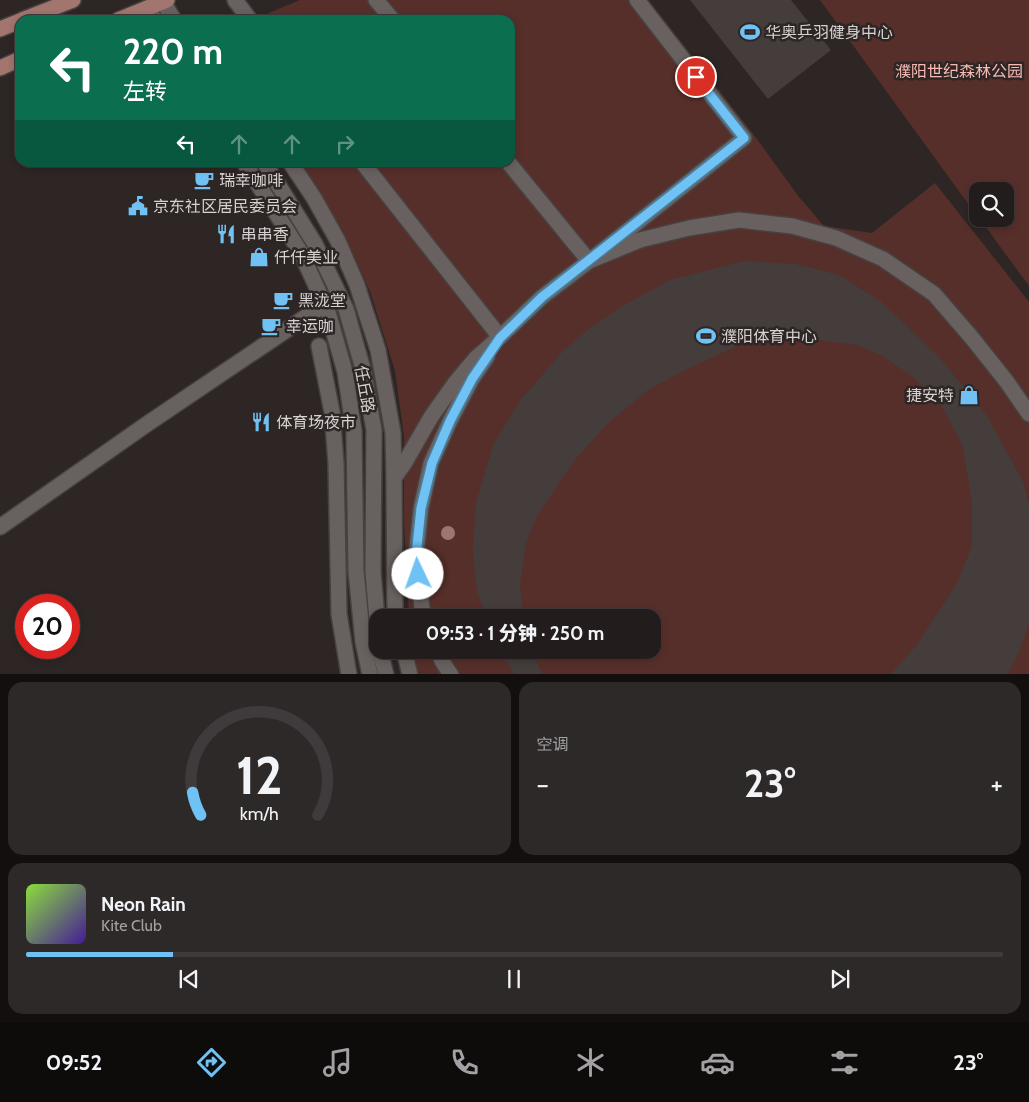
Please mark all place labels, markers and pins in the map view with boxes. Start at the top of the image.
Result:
sports icon: 华奥乒羽健身中心 [739,21,761,43]
place label: 华奥乒羽健身中心 [765,23,893,42]
pin [675,56,717,98]
cafe icon: 瑞幸咖啡 [193,169,215,191]
place label: 瑞幸咖啡 [219,171,283,190]
public building icon: 京东社区居民委员会 [127,195,149,217]
place label: 京东社区居民委员会 [153,197,297,216]
restaurant icon: 串串香 [215,223,237,245]
place label: 串串香 [241,225,289,244]
shop icon: 仟仟美业 [248,246,270,268]
place label: 仟仟美业 [274,248,338,267]
cafe icon: 黑泷堂 [272,289,294,311]
place label: 黑泷堂 [298,291,346,310]
cafe icon: 幸运咖 [260,315,282,337]
place label: 幸运咖 [286,317,334,336]
sports icon: 濮阳体育中心 [695,325,717,347]
place label: 濮阳体育中心 [721,327,817,346]
shop icon: 捷安特 [958,384,980,406]
place label: 捷安特 [906,386,954,405]
restaurant icon: 体育场夜市 [250,411,272,433]
place label: 体育场夜市 [276,413,356,432]

